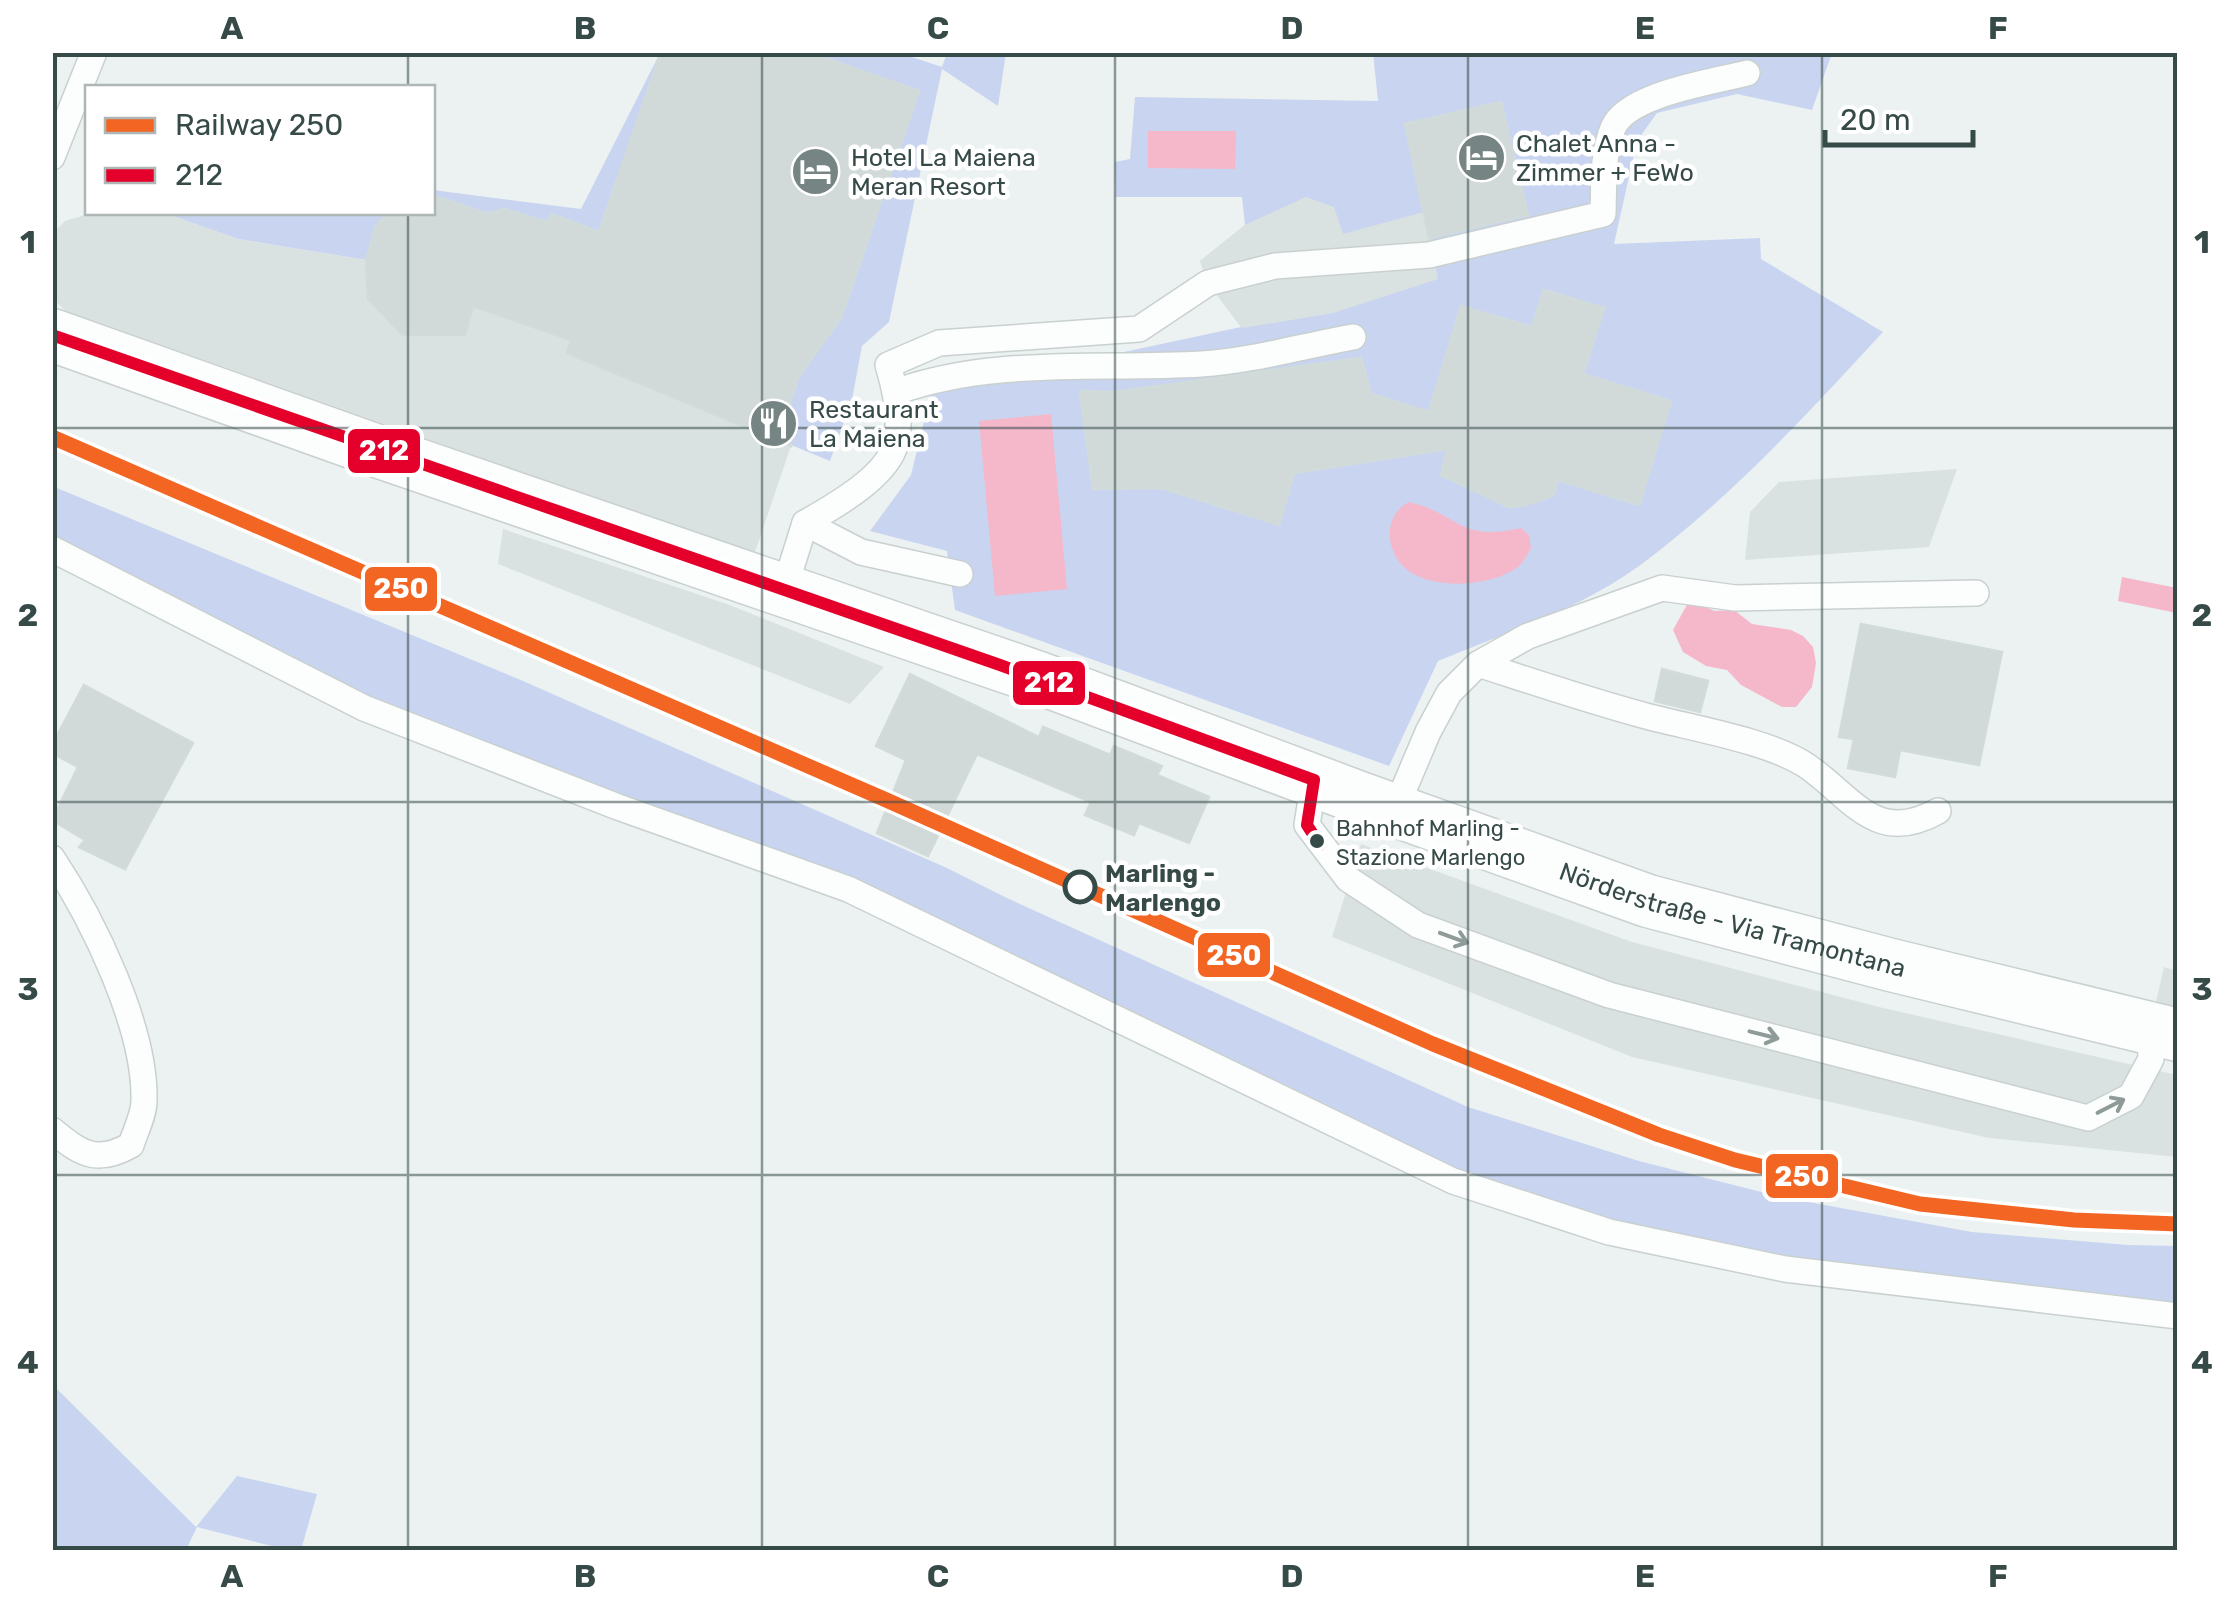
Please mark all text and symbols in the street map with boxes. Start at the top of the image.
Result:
text: A [221,9,244,47]
text: B [574,9,596,47]
text: C [927,9,949,47]
text: D [1281,9,1303,47]
text: E [1635,9,1655,47]
text: F [1988,9,2008,47]
legend [85,85,435,215]
scale bar [1825,85,1972,147]
text: 20 m [1840,102,1911,138]
text: Railway 250 [175,107,343,143]
place label: Chalet Anna - Zimmer + FeWo [1516,129,1694,187]
hotel icon: Chalet Anna - Zimmer + FeWo [1455,131,1507,183]
place label: Hotel La Maiena Meran Resort [851,143,1036,201]
hotel icon: Hotel La Maiena Meran Resort [790,145,842,197]
text: 212 [175,157,223,193]
text: 1 [20,223,36,261]
text: 1 [2194,223,2210,261]
place label: Restaurant La Maiena [809,395,939,453]
restaurant icon: Restaurant La Maiena [748,397,800,449]
line badge: 212 [346,427,422,475]
text: 212 [359,434,409,467]
line badge: 250 [363,565,439,613]
text: 250 [373,572,429,605]
text: 2 [18,596,38,634]
text: 2 [2192,596,2212,634]
line badge: 212 [1011,659,1087,707]
text: 212 [1024,666,1074,699]
place label: Bahnhof Marling - Stazione Marlengo [1336,815,1525,871]
marker: Bahnhof Marling - Stazione Marlengo [1307,831,1327,851]
street label: Nörderstraße - Via Tramontana [1556,856,1909,983]
place label: Marling - Marlengo [1105,859,1221,917]
marker: Marling - Marlengo [1064,871,1096,903]
one-way arrow [1438,930,1469,948]
line badge: 250 [1196,931,1272,979]
text: 250 [1206,939,1262,972]
text: 3 [17,970,39,1008]
text: 3 [2191,970,2213,1008]
one-way arrow [1748,1026,1779,1045]
one-way arrow [2095,1096,2125,1115]
line badge: 250 [1764,1152,1840,1200]
text: 250 [1774,1160,1830,1193]
text: 4 [17,1343,39,1381]
text: 4 [2191,1343,2213,1381]
text: A [221,1557,244,1595]
text: B [574,1557,596,1595]
text: C [927,1557,949,1595]
text: D [1281,1557,1303,1595]
text: E [1635,1557,1655,1595]
text: F [1988,1557,2008,1595]

